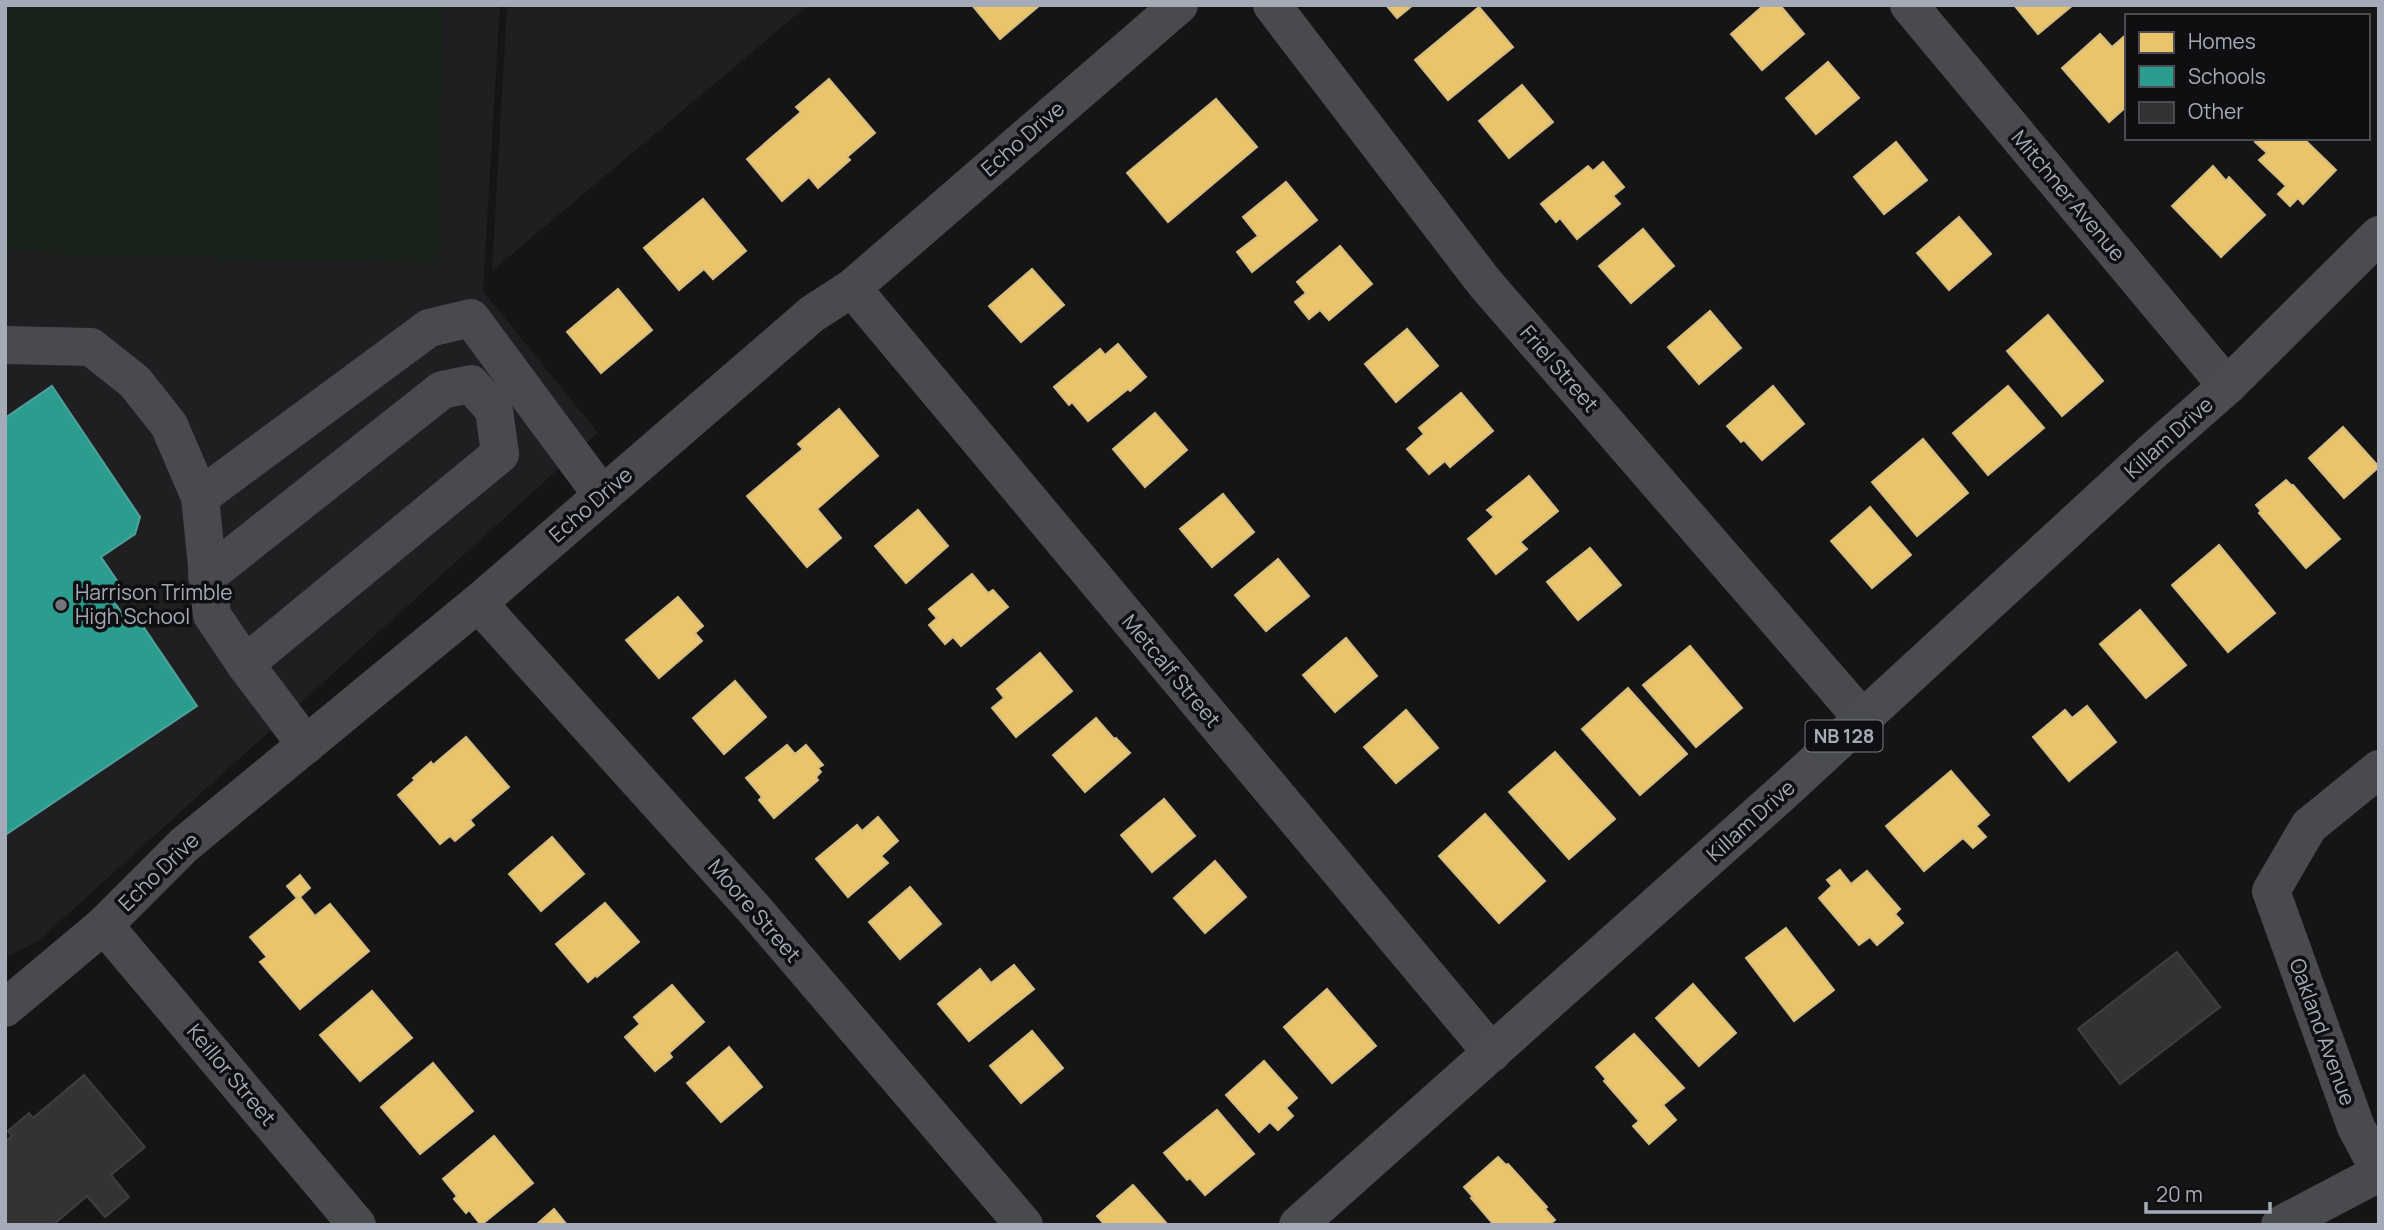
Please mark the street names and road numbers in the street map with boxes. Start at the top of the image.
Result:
street label: Echo Drive [975,94,1070,182]
street label: Mitchner Avenue [2006,124,2132,267]
street label: Friel Street [1514,319,1605,418]
street label: Killam Drive [2118,390,2219,484]
street label: Echo Drive [543,460,638,548]
street label: Metcalf Street [1116,608,1227,733]
road number: NB 128 [1806,720,1882,751]
street label: Killam Drive [1700,773,1801,867]
street label: Echo Drive [112,826,205,917]
street label: Moore Street [702,853,807,968]
street label: Oakland Avenue [2283,954,2363,1109]
street label: Keillor Street [181,1018,282,1131]

